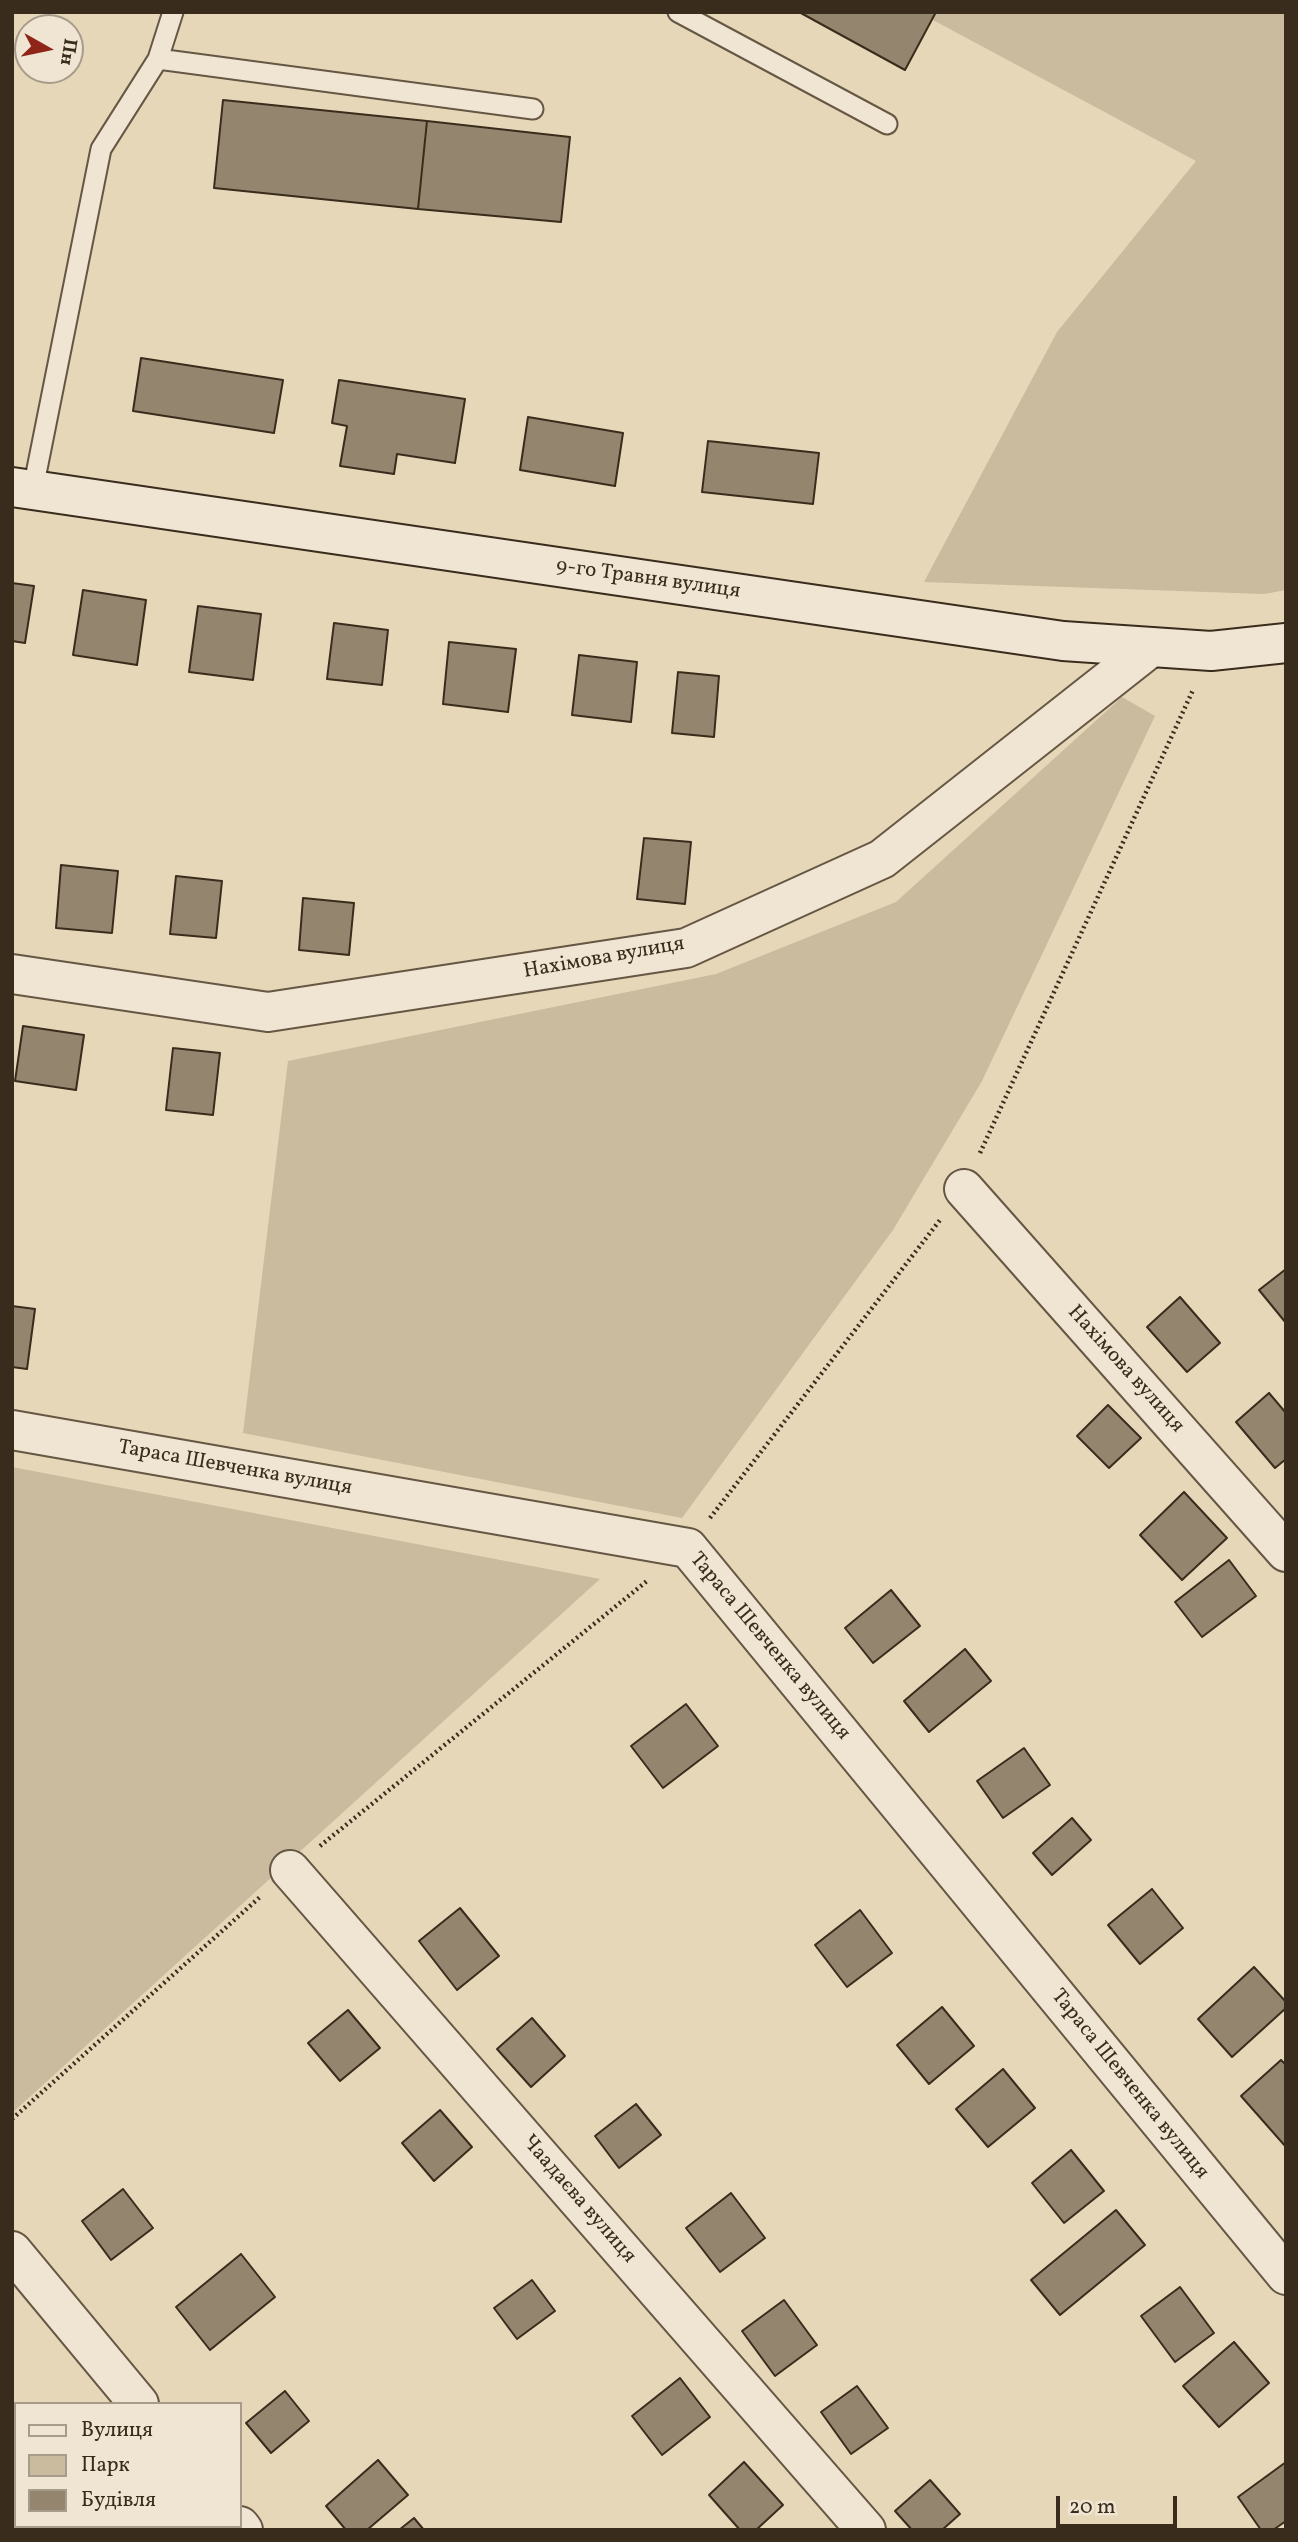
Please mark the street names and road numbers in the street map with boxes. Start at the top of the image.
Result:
street label: 9-го Травня вулиця [554,555,742,605]
street label: Нахімова вулиця [522,932,686,986]
street label: Нахімова вулиця [1061,1301,1189,1439]
street label: Тараса Шевченка вулиця [116,1436,354,1502]
street label: Тараса Шевченка вулиця [683,1548,855,1746]
street label: Тараса Шевченка вулиця [1045,1985,1213,2185]
street label: Чаадаєва вулиця [515,2131,641,2269]

